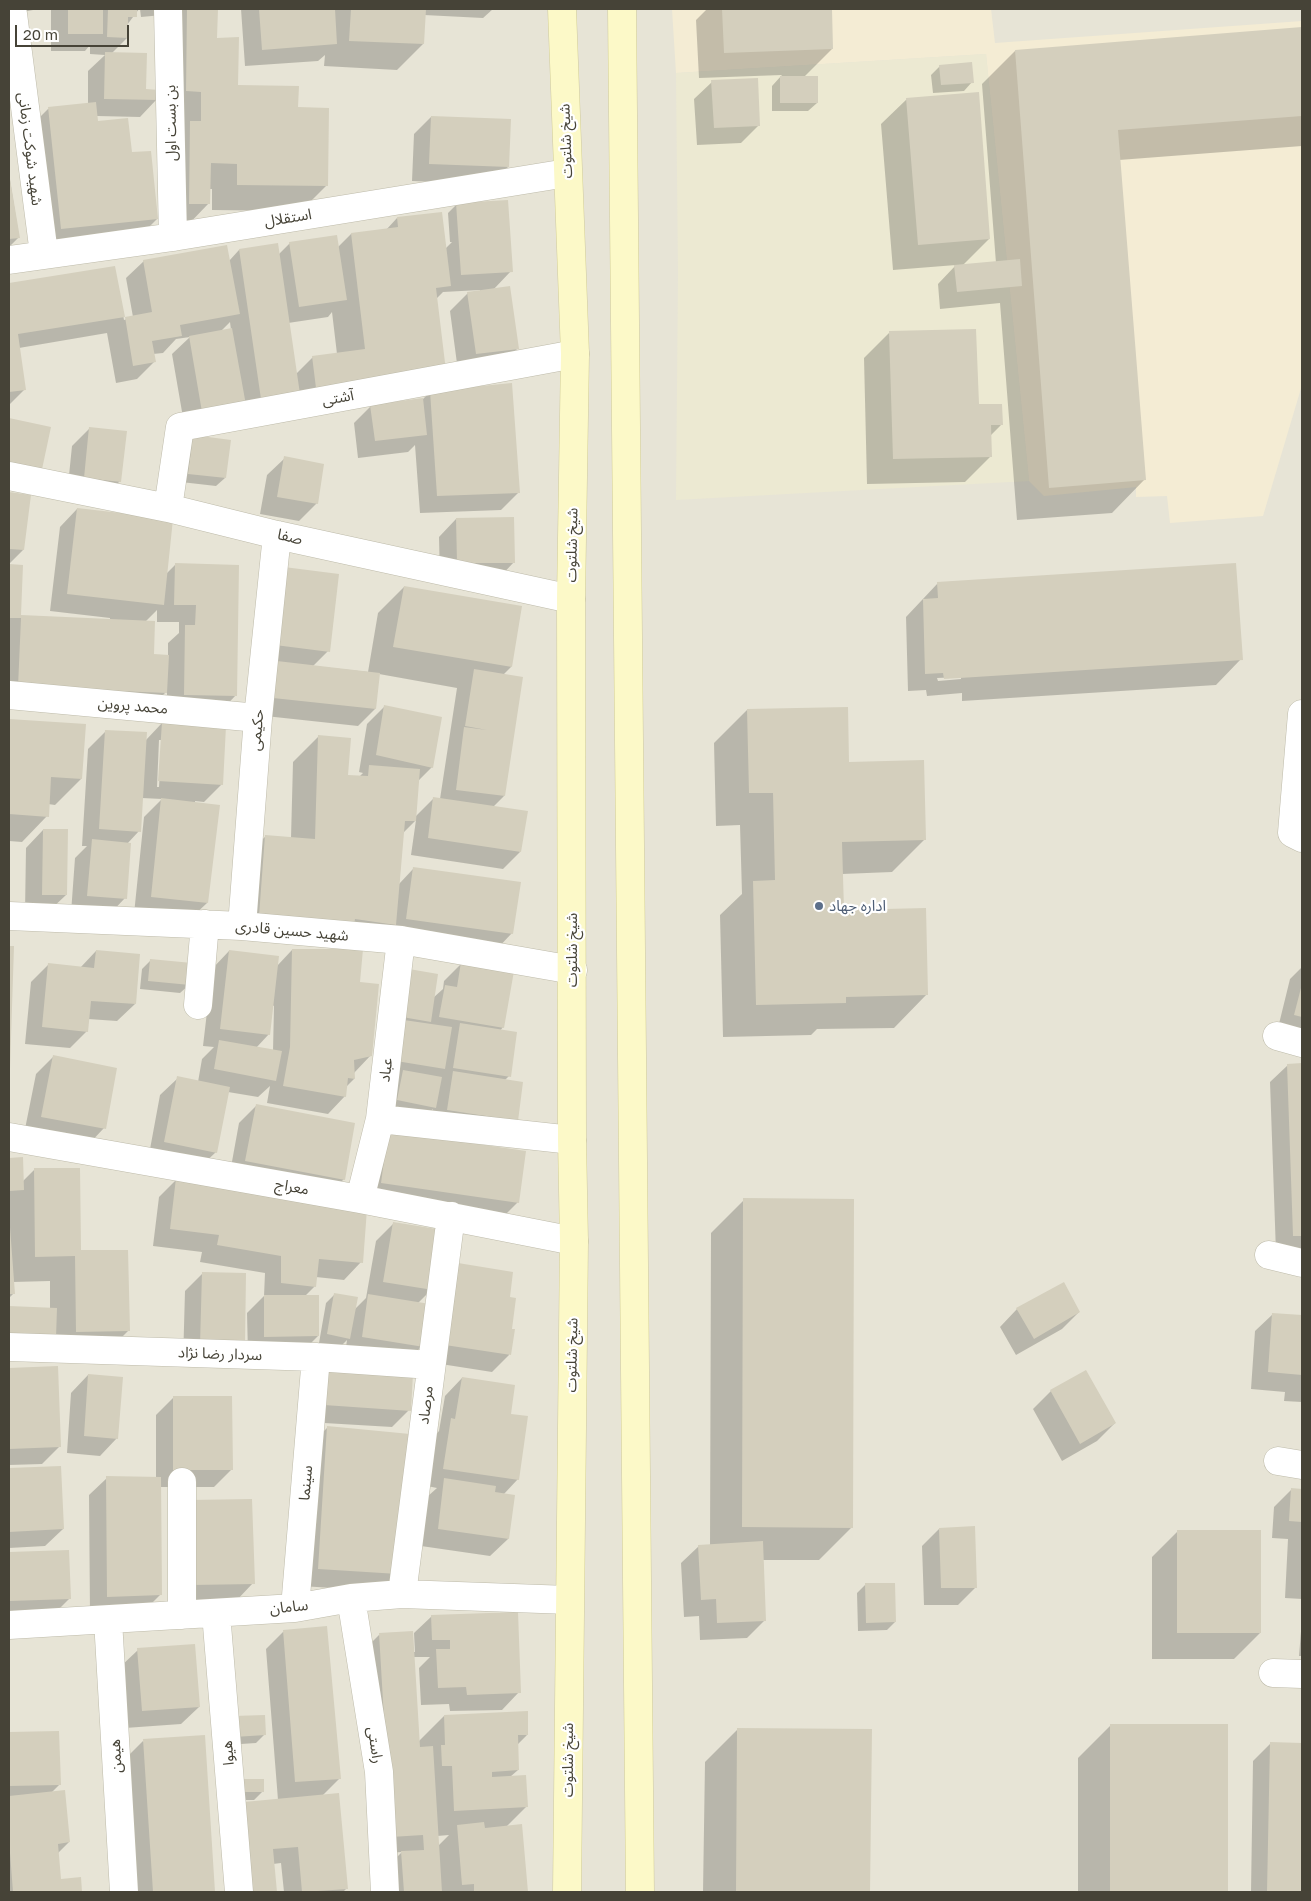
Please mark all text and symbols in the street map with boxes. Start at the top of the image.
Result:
scale bar [18,15,131,47]
text: 20 m [23,25,58,43]
street label: بن بست اول [161,85,181,161]
street label: شهید شوکت زمانی [14,91,46,207]
street label: شیخ شلتوت [556,103,576,179]
street label: استقلال [263,205,313,231]
street label: آشتی [321,386,355,410]
street label: شیخ شلتوت [562,508,582,582]
street label: صفا [276,525,304,549]
street label: محمد پروین [97,694,169,718]
street label: حکیمی [246,708,268,752]
place label: اداره جهاد [829,897,886,915]
marker: اداره جهاد [813,900,825,912]
street label: شیخ شلتوت [563,913,581,987]
street label: شهید حسین قادری [235,917,349,945]
street label: عباد [376,1057,396,1083]
street label: معراج [273,1175,311,1199]
street label: شیخ شلتوت [562,1318,582,1392]
street label: سردار رضا نژاد [178,1344,262,1364]
street label: مرصاد [415,1385,437,1425]
street label: سینما [295,1465,317,1501]
street label: سامان [269,1596,309,1618]
street label: شیخ شلتوت [559,1723,577,1797]
street label: راستی [363,1725,387,1765]
street label: هیمن [106,1739,126,1773]
street label: هیوا [218,1740,238,1766]

